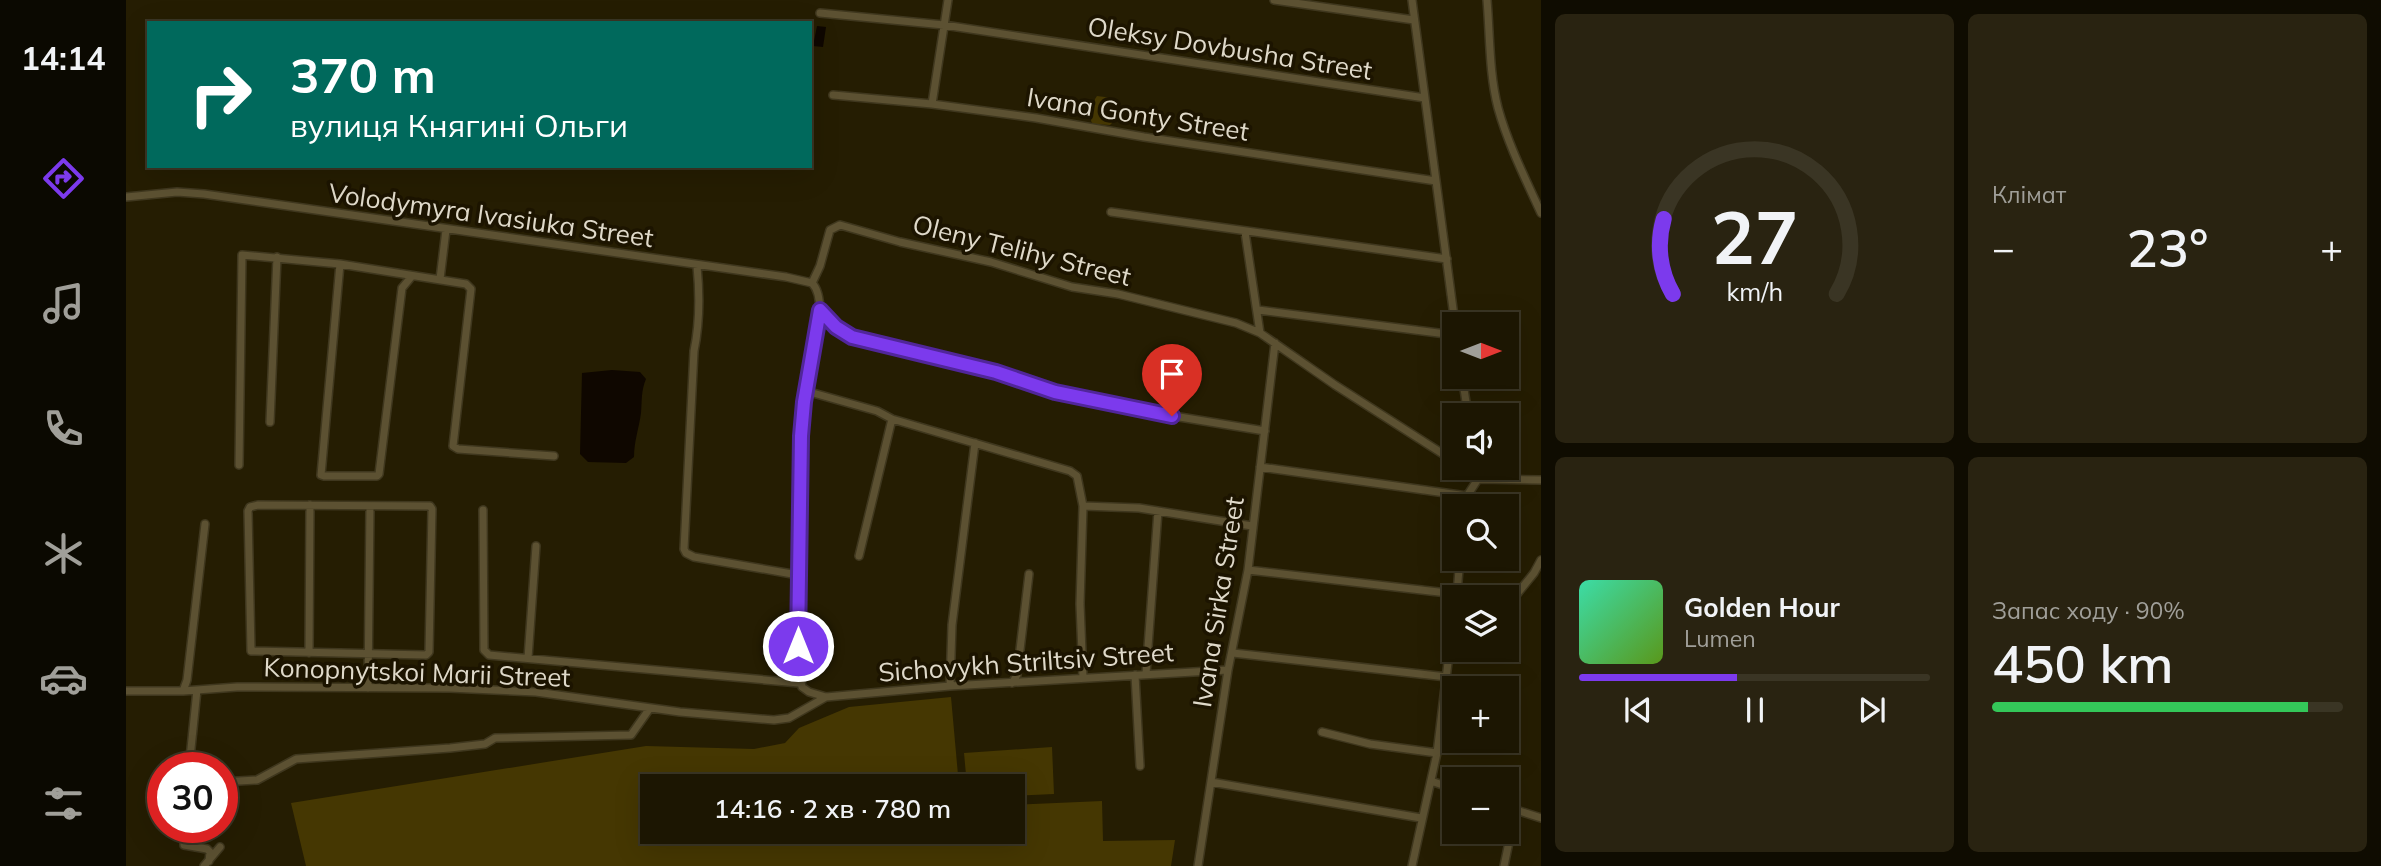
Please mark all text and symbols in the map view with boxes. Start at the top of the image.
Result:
street label: Oleksy Dovbusha Street [1085,9,1375,87]
text: 14:14 [21,38,105,78]
text: 370 m [290,44,436,105]
icon: right [175,49,266,140]
street label: Ivana Gonty Street [1025,80,1251,148]
text: вулиця Княгині Ольги [290,105,628,145]
icon: directions [39,154,88,203]
street label: Volodymyra Ivasiuka Street [326,176,656,254]
text: Клімат [1992,180,2066,209]
text: 27 [1711,192,1798,283]
street label: Oleny Telihy Street [909,207,1135,293]
text: 23° [2127,215,2208,280]
text: − [1992,224,2015,272]
text: + [2320,224,2343,272]
text: km/h [1726,276,1783,307]
icon: music [39,279,88,328]
north arrow [1442,312,1519,388]
map controls [1442,312,1519,844]
pin [1142,344,1202,416]
icon: arrive [1153,355,1191,393]
button: sound [1442,403,1519,480]
icon: phone [39,404,88,453]
street label: Ivana Sirka Street [1185,494,1251,710]
button: search [1442,494,1519,571]
icon: climate [39,529,88,578]
button: layers [1442,585,1519,662]
text: Golden Hour [1684,591,1840,624]
text: Запас ходу · 90% [1992,596,2185,625]
position arrow [761,609,835,683]
text: Lumen [1684,624,1756,653]
text: 450 km [1992,631,2173,696]
street label: Sichovykh Striltsiv Street [877,635,1175,689]
street label: Konopnytskoi Marii Street [263,650,571,694]
icon: car [39,654,88,703]
button: + [1442,676,1519,753]
icon: previous [1619,691,1657,729]
icon: pause [1736,691,1774,729]
icon: next [1853,691,1891,729]
speed limit sign: 30 [147,752,238,843]
button: − [1442,767,1519,844]
icon: filters [39,779,88,828]
text: 14:16 · 2 хв · 780 m [714,792,951,825]

